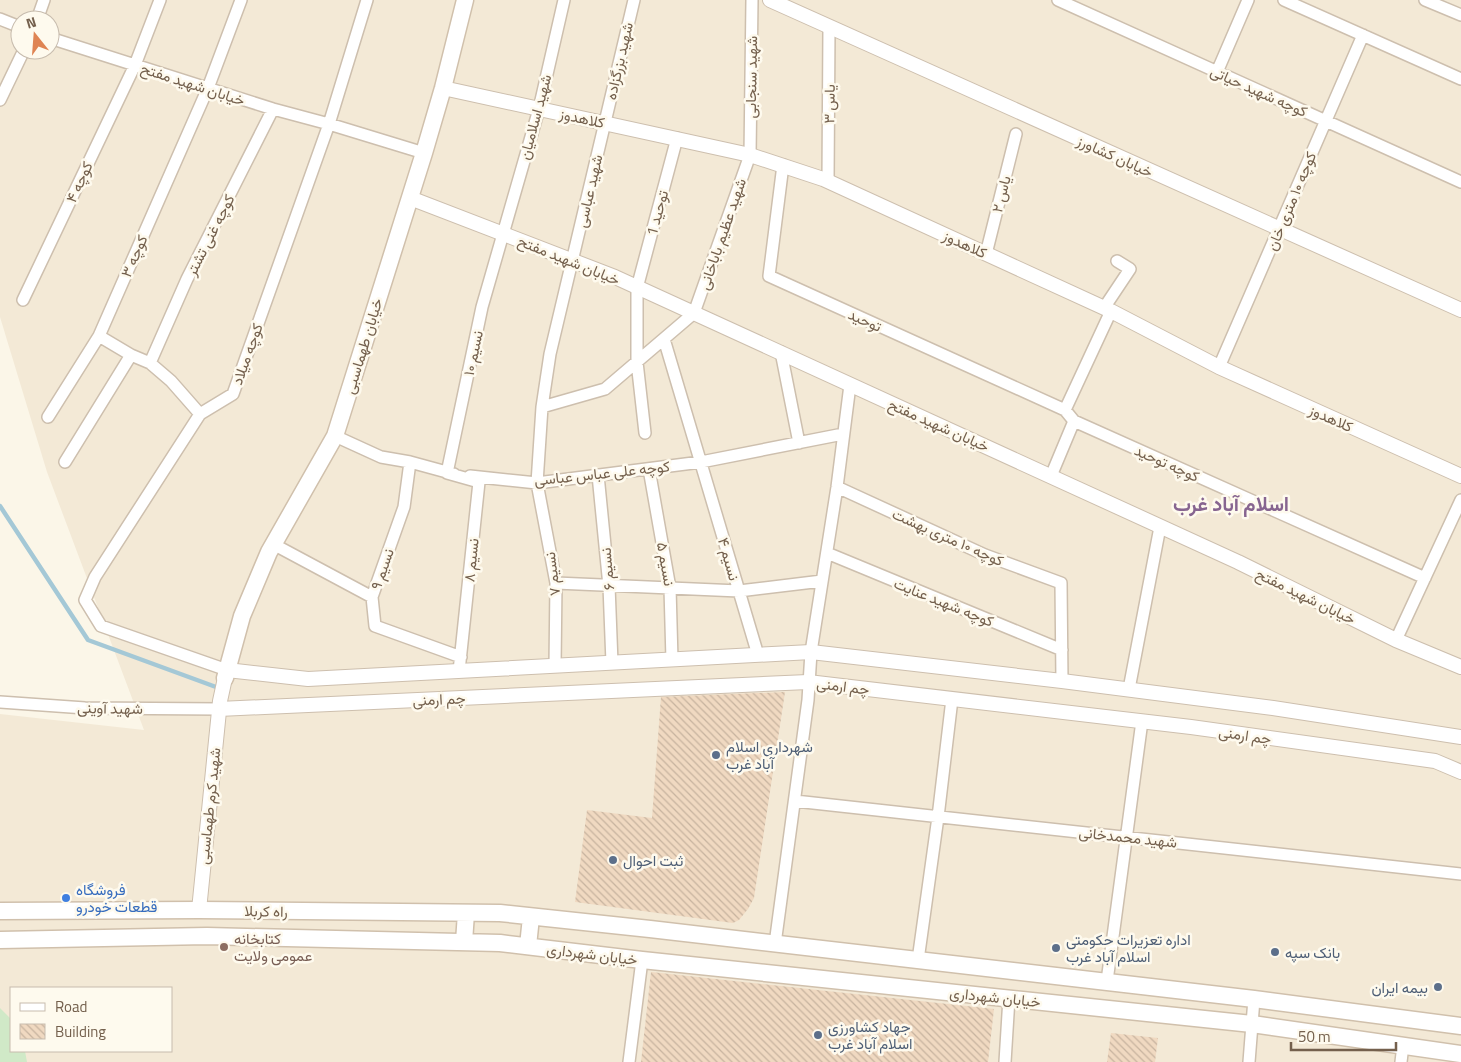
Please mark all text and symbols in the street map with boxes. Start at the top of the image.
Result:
north arrow [10,10,60,60]
text: N [23,11,39,34]
street label: شهید بزرگزاده [599,20,639,102]
street label: شهید سنجابی [739,35,763,118]
street label: خیابان شهید مفتح [138,56,248,112]
street label: کوچه شهید حیاتی [1207,59,1312,123]
street label: شهید اسلامیان [513,71,558,162]
street label: یاس ۳ [817,84,841,124]
street label: کلاهدوز [556,102,607,134]
street label: خیابان کشاورز [1072,129,1157,183]
street label: کوچه ۱۰ متری خان [1260,148,1322,254]
street label: شهید عباسی [569,152,609,230]
street label: کوچه ۴ [59,157,99,206]
street label: یاس ۲ [985,173,1017,215]
street label: شهید عظیم باباخانی [692,175,752,293]
street label: توحید 1 [640,187,674,238]
street label: کوچه غنی تشتر [179,190,241,281]
street label: کلاهدوز [938,223,991,264]
street label: خیابان شهید مفتح [514,229,624,291]
street label: کوچه ۳ [114,231,154,281]
street label: خیابان طهماسبی [338,295,388,397]
street label: توحید [844,302,886,338]
street label: کوچه میلاد [225,320,269,388]
street label: نسیم ۱۰ [457,328,489,378]
street label: خیابان شهید مفتح [885,392,993,458]
street label: کلاهدوز [1304,398,1357,438]
street label: کوچه توحید [1131,438,1204,488]
street label: کوچه علی عباس عباسی [533,454,671,492]
district label: اسلام آباد غرب [1173,488,1289,519]
street label: کوچه ۱۰ متری بهشت [889,502,1008,572]
street label: نسیم ۴ [712,535,746,583]
street label: نسیم ۸ [457,537,485,583]
street label: نسیم ۵ [651,540,681,588]
street label: نسیم ۹ [364,545,400,593]
street label: نسیم ۶ [594,547,620,591]
street label: نسیم ۷ [538,551,566,597]
street label: خیابان شهید مفتح [1252,562,1360,630]
street label: کوچه شهید عنایت [891,572,998,633]
street label: چم ارمنی [815,671,871,701]
street label: چم ارمنی [412,686,466,712]
street label: شهید آوینی [77,696,143,720]
street label: چم ارمنی [1217,720,1273,750]
place label: شهرداری اسلام آباد غرب [726,735,813,775]
street label: شهید کرم طهماسبی [191,746,227,866]
marker: شهرداری اسلام آباد غرب [710,749,722,761]
street label: شهید محمدخانی [1078,820,1178,854]
place label: ثبت احوال [623,849,684,872]
marker: ثبت احوال [607,854,619,866]
place label: فروشگاه قطعات خودرو [76,878,158,918]
marker: فروشگاه قطعات خودرو [60,892,72,904]
street label: راه کربلا [244,899,288,923]
place label: کتابخانه عمومی ولایت [234,927,312,967]
place label: اداره تعزیرات حکومتی اسلام آباد غرب [1066,928,1191,968]
street label: خیابان شهرداری [545,937,639,971]
marker: کتابخانه عمومی ولایت [218,941,230,953]
place label: بانک سپه [1285,941,1340,964]
marker: اداره تعزیرات حکومتی اسلام آباد غرب [1050,942,1062,954]
marker: بانک سپه [1269,946,1281,958]
place label: بیمه ایران [1371,976,1428,999]
street label: خیابان شهرداری [948,981,1042,1013]
marker: بیمه ایران [1432,981,1444,993]
legend [10,987,172,1052]
text: Road [55,995,87,1018]
place label: جهاد کشاورزی اسلام آباد غرب [828,1015,912,1055]
text: Building [55,1020,106,1043]
scale bar [1291,1020,1396,1052]
text: 50 m [1298,1025,1331,1048]
marker: جهاد کشاورزی اسلام آباد غرب [812,1029,824,1041]

